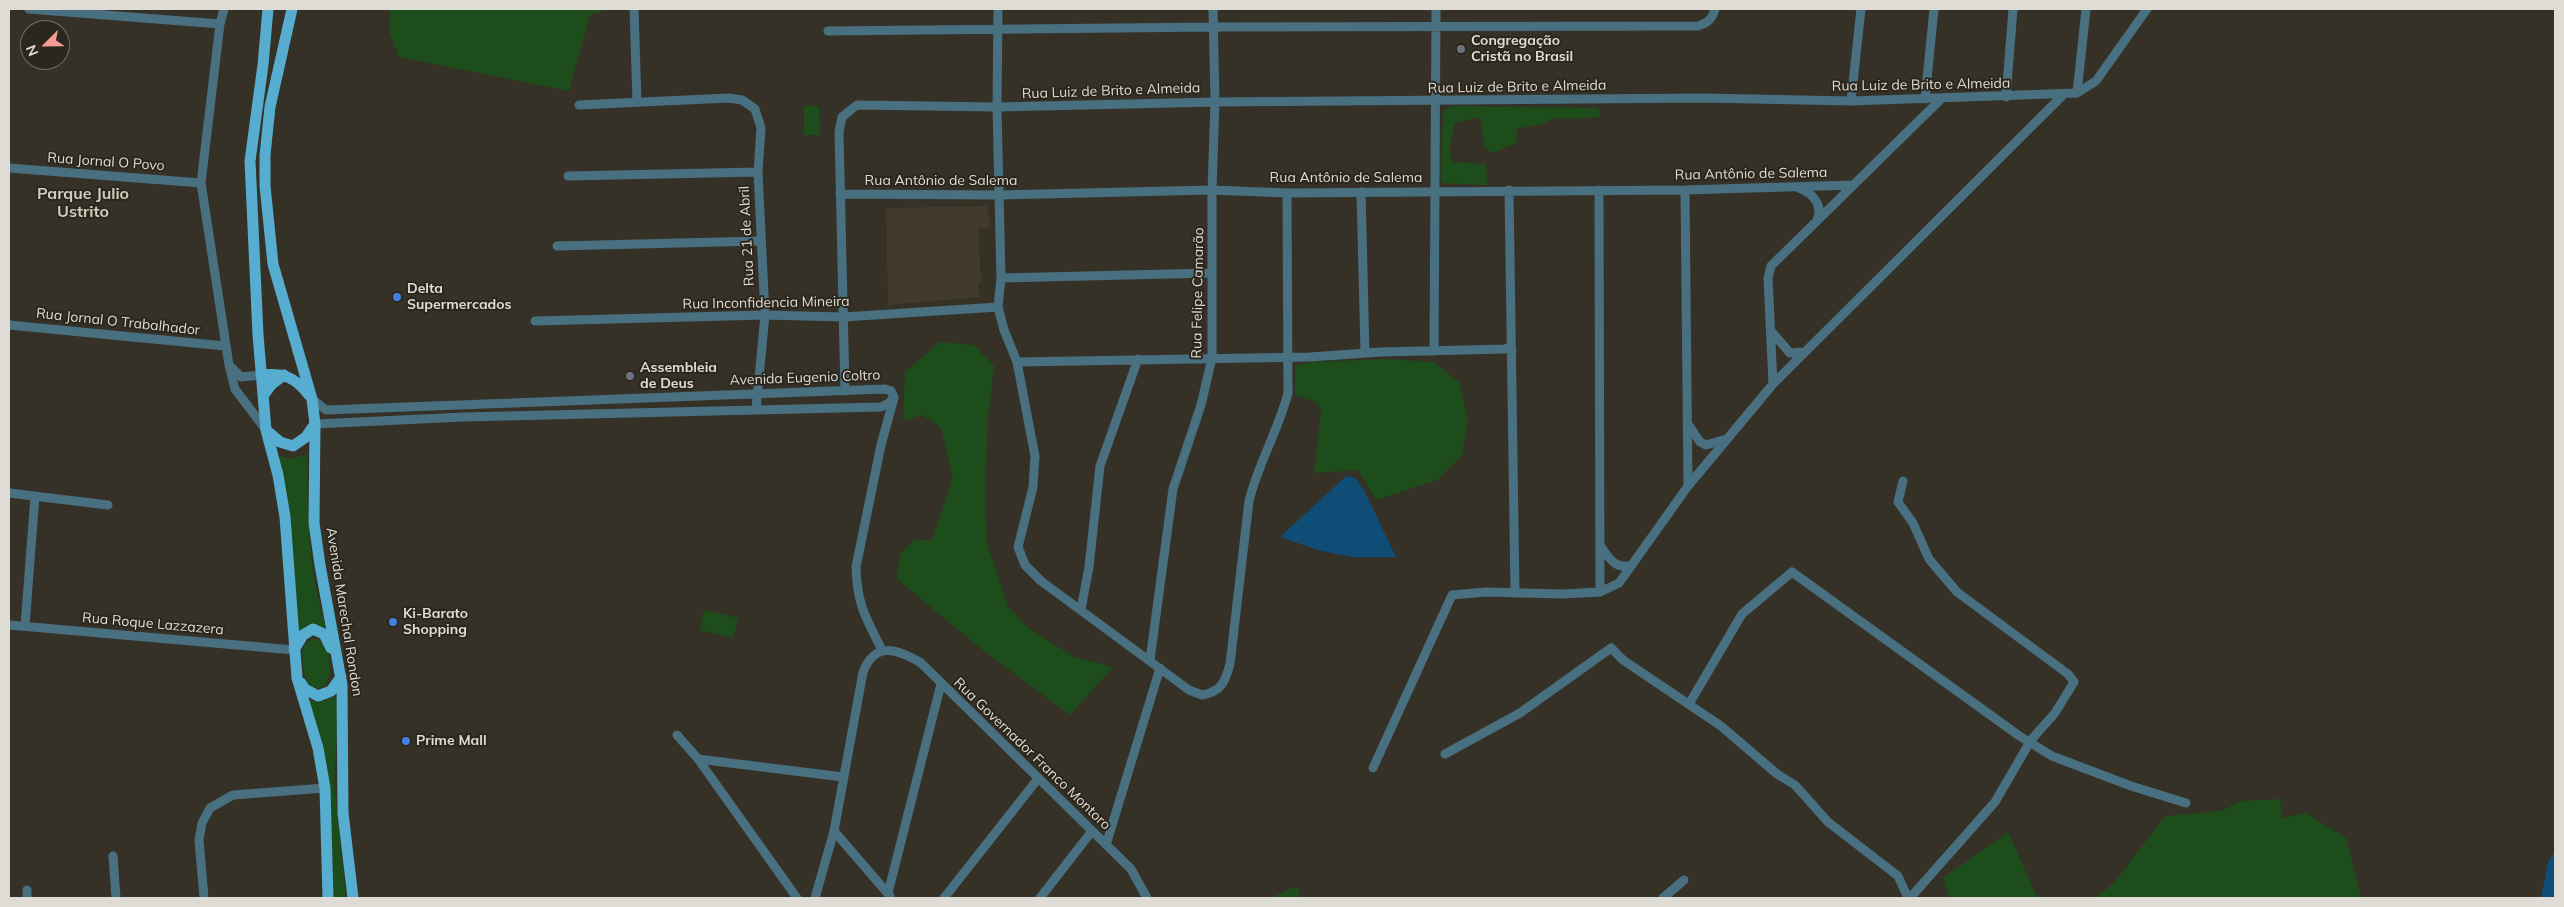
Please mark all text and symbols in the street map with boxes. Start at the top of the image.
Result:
north arrow [20,20,70,70]
place label: Congregação Cristã no Brasil [1471,33,1573,65]
text: N [22,42,42,59]
marker: Congregação Cristã no Brasil [1455,43,1467,55]
street label: Rua Luiz de Brito e Almeida [1832,75,2010,95]
street label: Rua Luiz de Brito e Almeida [1428,77,1606,97]
street label: Rua Luiz de Brito e Almeida [1021,79,1201,103]
street label: Rua Jornal O Povo [47,150,165,174]
street label: Rua Antônio de Salema [1674,164,1828,184]
street label: Rua Antônio de Salema [1270,170,1422,186]
street label: Rua Antônio de Salema [865,173,1017,189]
district label: Parque Julio Ustrito [37,184,129,222]
street label: Rua 21 de Abril [736,185,758,287]
street label: Rua Felipe Camarão [1188,227,1208,359]
place label: Delta Supermercados [407,281,512,314]
marker: Delta Supermercados [391,291,403,303]
street label: Rua Inconfidencia Mineira [682,293,850,313]
street label: Rua Jornal O Trabalhador [35,305,201,339]
place label: Assembleia de Deus [640,360,717,392]
street label: Avenida Eugenio Coltro [729,367,881,389]
marker: Assembleia de Deus [624,370,636,382]
street label: Avenida Marechal Rondon [322,526,366,698]
place label: Ki-Barato Shopping [403,606,468,638]
street label: Rua Roque Lazzazera [81,609,225,639]
marker: Ki-Barato Shopping [387,616,399,628]
street label: Rua Governador Franco Montoro [950,674,1114,834]
place label: Prime Mall [416,733,487,749]
marker: Prime Mall [400,735,412,747]

